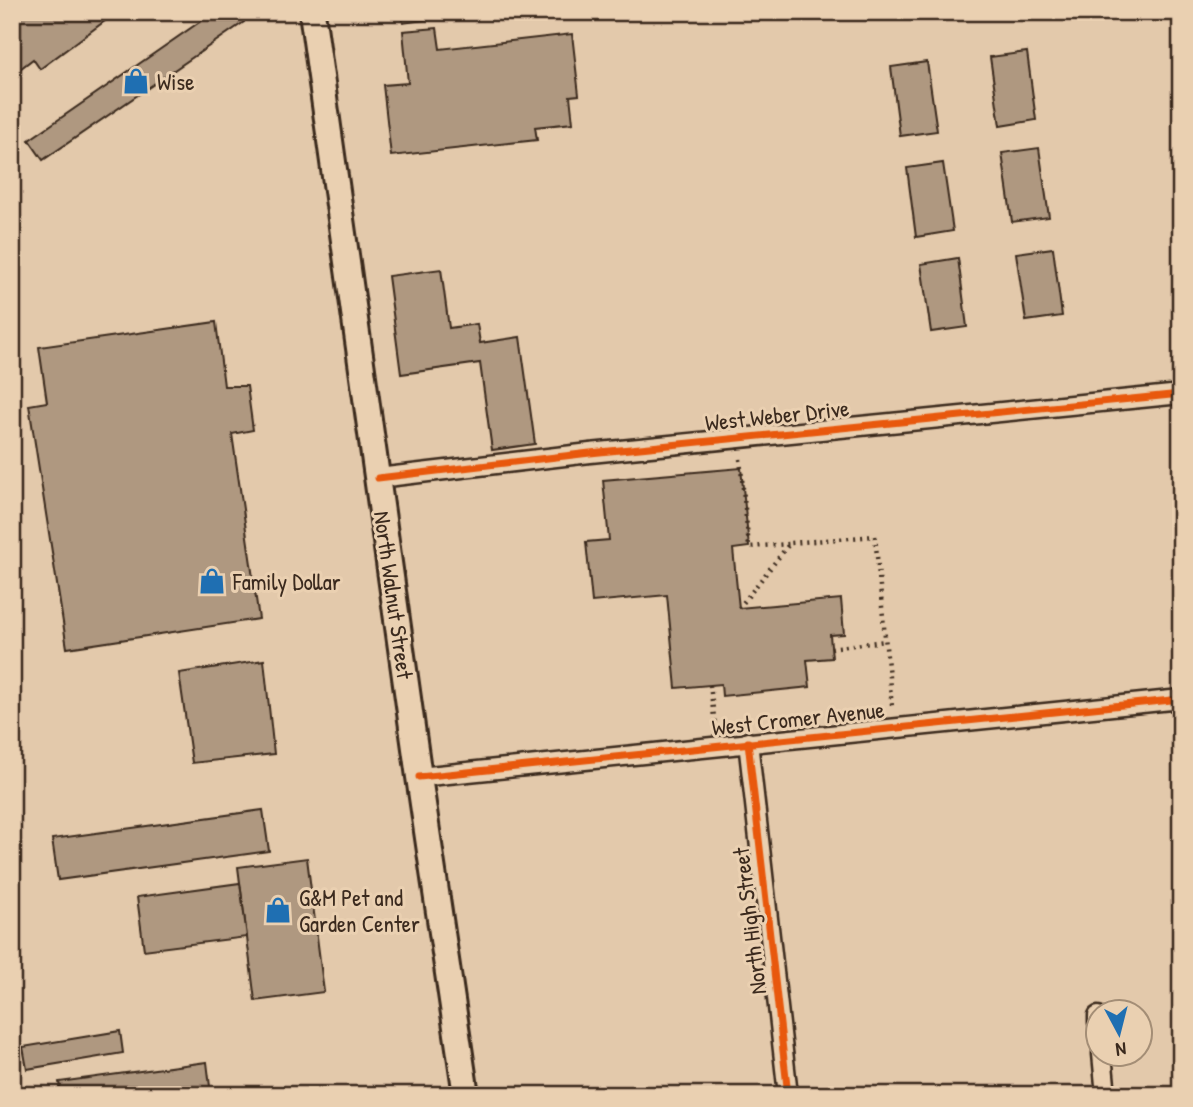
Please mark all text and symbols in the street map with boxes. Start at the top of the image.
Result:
shop icon: Wise [121,66,151,96]
place label: Wise [157,66,194,97]
street label: West Weber Drive [703,392,851,438]
street label: North Walnut Street [367,509,421,682]
shop icon: Family Dollar [197,566,227,596]
place label: Family Dollar [232,566,341,597]
street label: West Cromer Avenue [710,694,886,742]
street label: North High Street [724,845,773,996]
place label: G&M Pet and Garden Center [299,882,420,939]
shop icon: G&M Pet and Garden Center [263,895,293,925]
north arrow [1084,998,1154,1068]
text: N [1114,1036,1128,1063]

